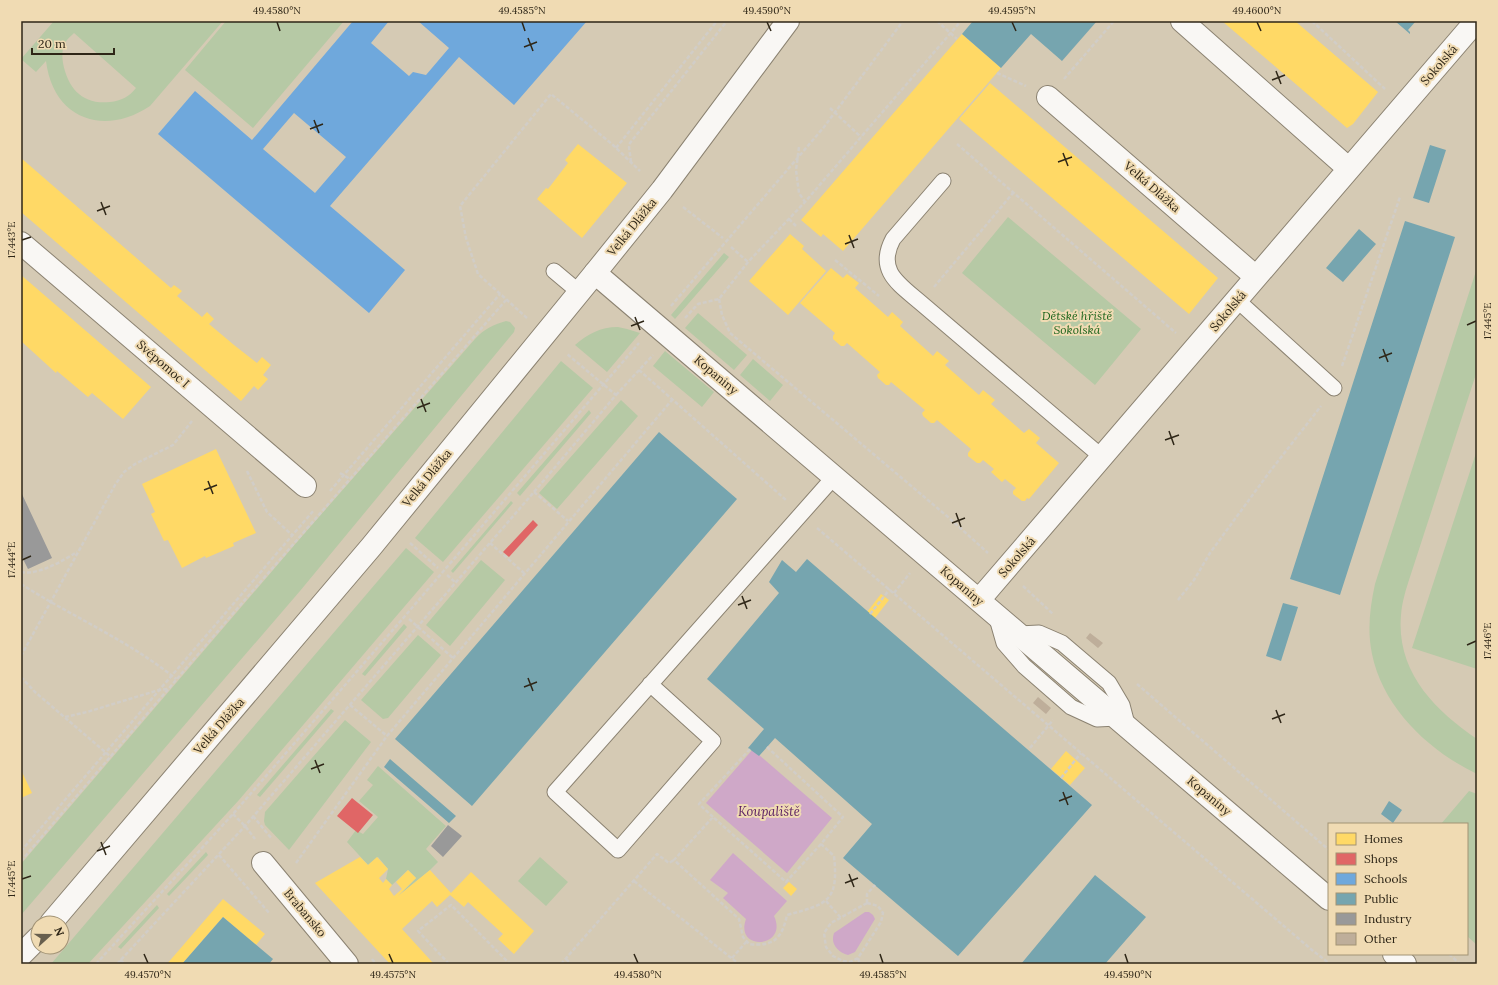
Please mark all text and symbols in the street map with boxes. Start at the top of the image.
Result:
text: 49.4580°N [253,4,301,17]
text: 49.4585°N [498,4,546,17]
text: 49.4590°N [743,4,791,17]
text: 49.4595°N [988,4,1036,17]
text: 49.4600°N [1233,4,1282,17]
scale bar [32,30,114,56]
text: 20 m [38,36,66,51]
street label: Sokolská [1417,41,1460,88]
street label: Velká Dlážka [1120,157,1184,215]
street label: Velká Dlážka [603,195,659,259]
text: 17.443°E [5,222,18,258]
street label: Sokolská [1206,287,1249,334]
text: 17.445°E [1481,303,1494,339]
park label: Dětské hřiště Sokolská [1042,308,1113,337]
street label: Svépomoc I [134,337,193,391]
street label: Kopaniny [691,352,742,398]
street label: Velká Dlážka [398,446,454,510]
street label: Sokolská [995,533,1038,580]
text: 17.444°E [5,542,18,578]
street label: Kopaniny [938,563,988,609]
text: 17.446°E [1481,622,1494,660]
street label: Velká Dlážka [189,694,247,758]
street label: Kopaniny [1184,773,1235,819]
water label: Koupaliště [738,803,800,820]
legend [1328,823,1468,955]
text: Homes [1364,831,1403,846]
text: Shops [1364,851,1398,866]
text: 17.445°E [5,861,18,897]
text: Schools [1364,871,1408,886]
street label: Brabansko [281,886,330,940]
text: Public [1364,891,1398,906]
text: Industry [1364,911,1412,926]
north arrow [30,915,70,955]
text: N [51,925,68,938]
text: Other [1364,931,1398,946]
text: 49.4570°N [125,968,172,981]
text: 49.4575°N [370,968,416,981]
text: 49.4580°N [614,968,662,981]
text: 49.4585°N [859,968,907,981]
text: 49.4590°N [1104,968,1152,981]

